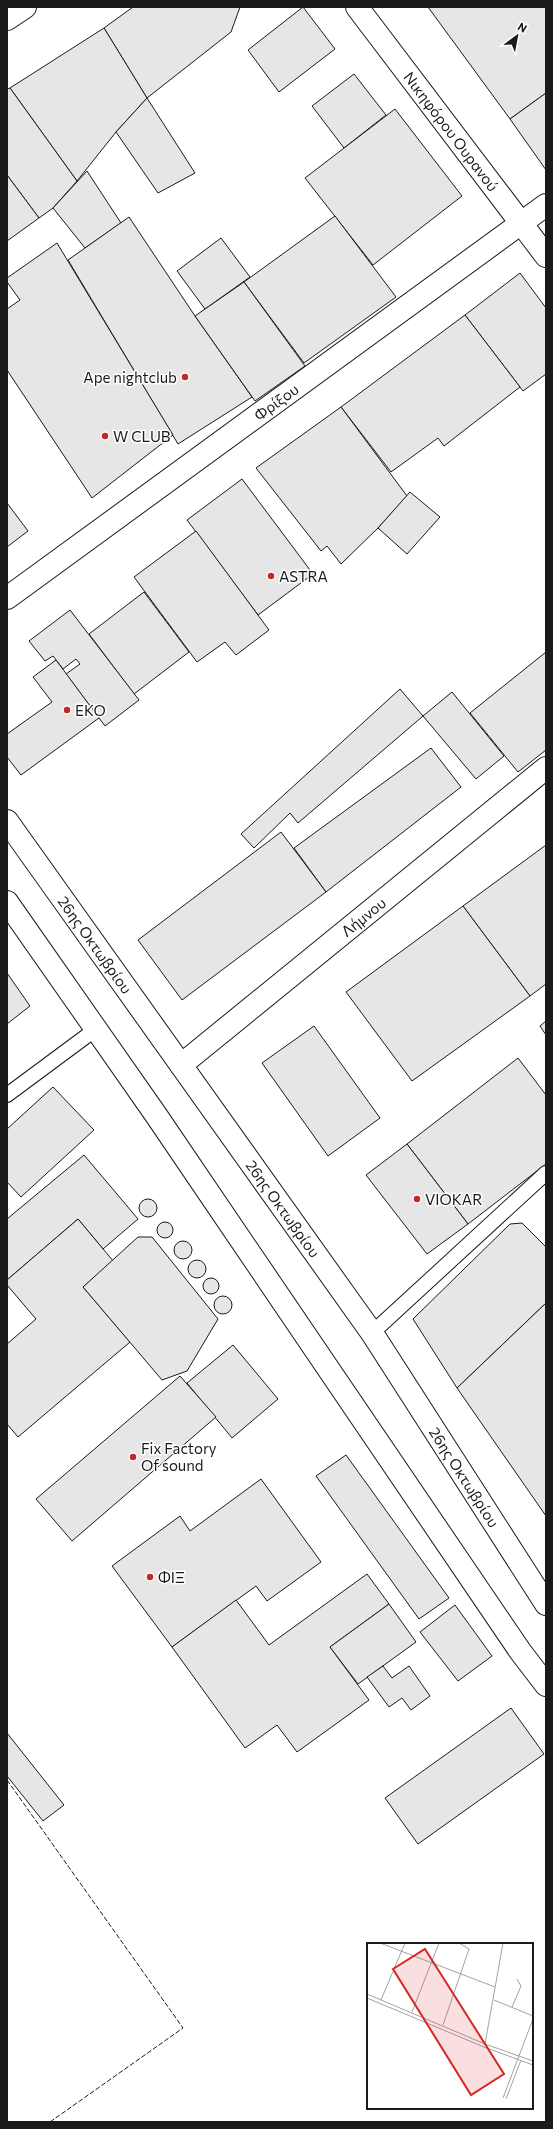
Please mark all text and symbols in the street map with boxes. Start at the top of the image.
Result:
north arrow [497,16,537,56]
text: N [516,19,530,35]
street label: Νικηφόρου Ουρανού [400,68,502,194]
place label: Ape nightclub [83,368,177,386]
marker: Ape nightclub [180,372,190,382]
street label: Φρίξου [250,380,302,424]
place label: W CLUB [113,427,171,445]
marker: W CLUB [100,431,110,441]
place label: ASTRA [279,567,328,585]
marker: ASTRA [266,571,276,581]
place label: EKO [75,701,106,719]
marker: EKO [62,705,72,715]
street label: 26ης Οκτωβρίου [54,893,136,997]
street label: Λήμνου [337,893,389,940]
street label: 26ης Οκτωβρίου [243,1156,324,1261]
place label: VIOKAR [425,1190,482,1208]
marker: VIOKAR [412,1194,422,1204]
street label: 26ης Οκτωβρίου [426,1424,503,1530]
place label: Fix Factory Of sound [141,1439,217,1474]
marker: Fix Factory Of sound [128,1452,138,1462]
place label: ΦΙΞ [158,1568,185,1586]
marker: ΦΙΞ [145,1572,155,1582]
inset map [367,1943,533,2109]

